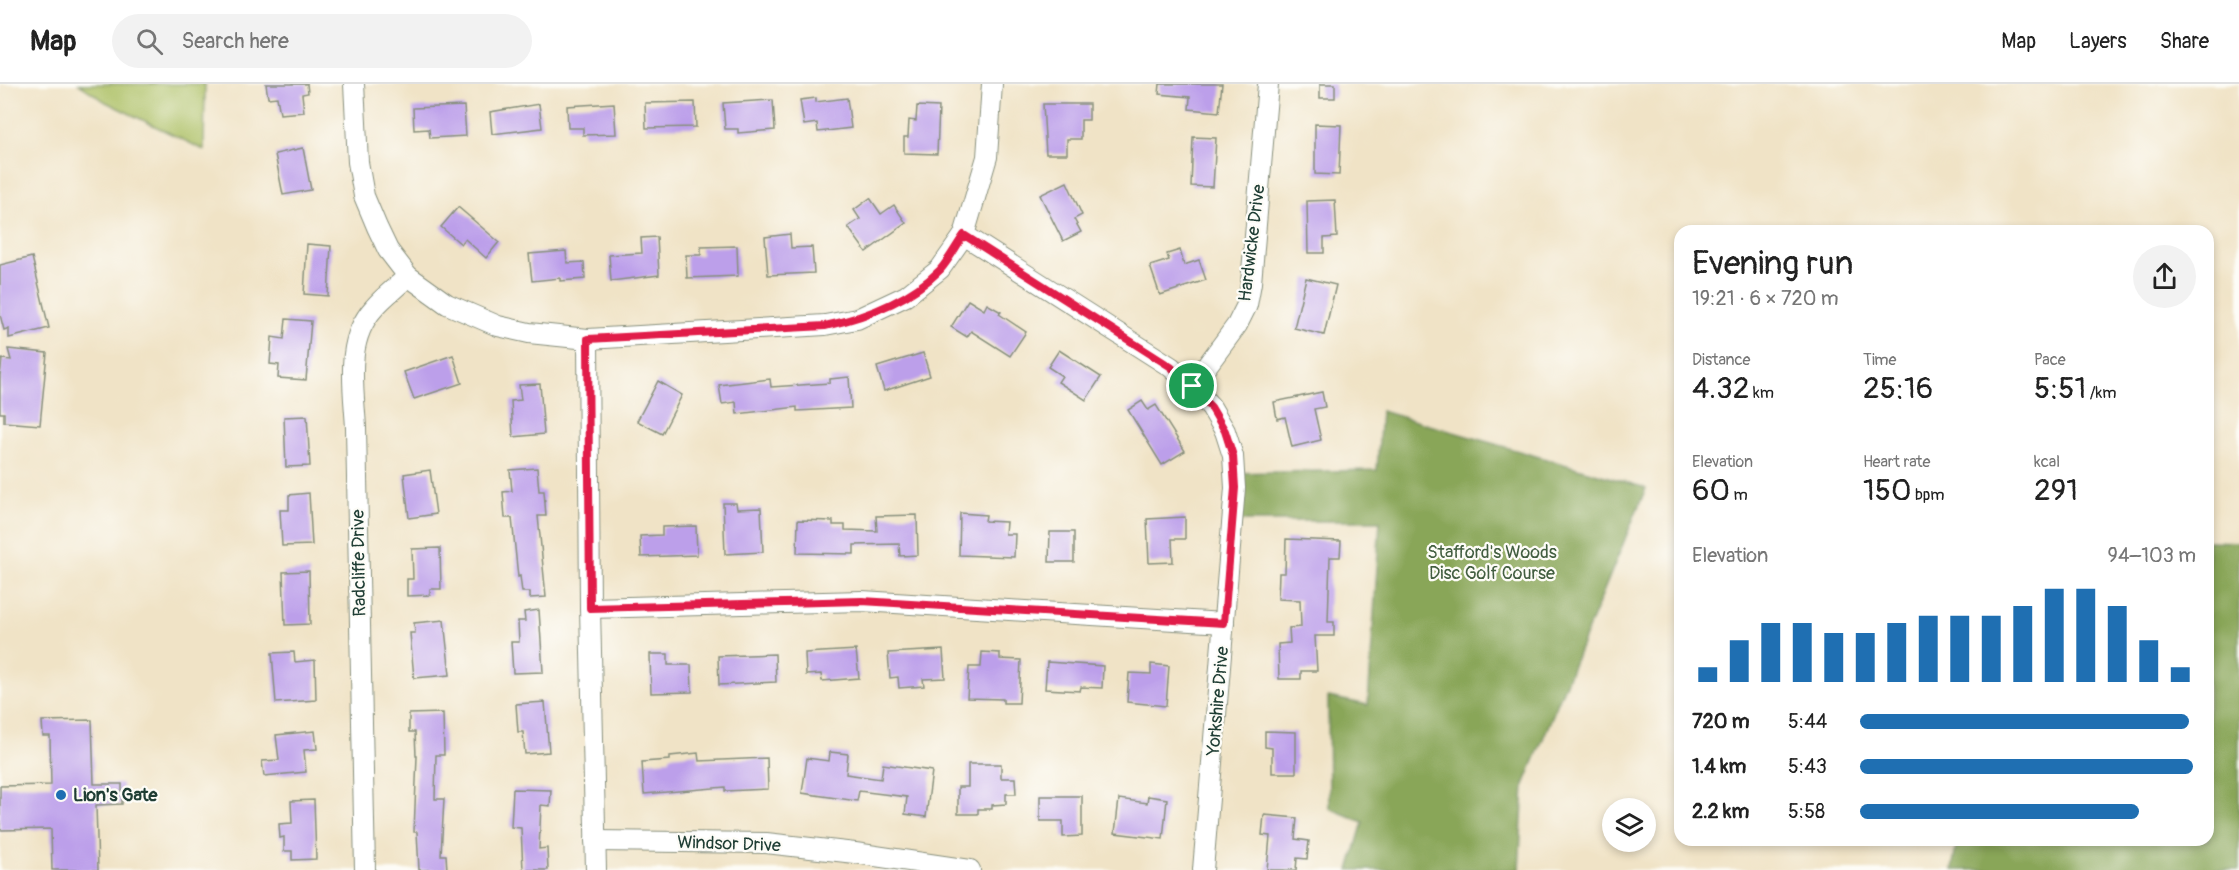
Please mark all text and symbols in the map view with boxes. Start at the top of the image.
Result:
search box [112,14,532,68]
text: Map [30,24,76,59]
icon: search [133,25,166,58]
text: Search here [181,27,289,55]
text: Map [2001,28,2036,55]
text: Layers [2069,28,2127,55]
text: Share [2160,28,2209,55]
street label: Hardwicke Drive [1233,183,1271,303]
text: Evening run [1692,243,1853,284]
button: share [2133,245,2196,308]
text: 19:21 · 6 × 720 m [1692,286,1838,311]
text: Distance [1692,350,1751,370]
text: Time [1863,350,1896,370]
text: Pace [2034,350,2066,370]
pin [1166,360,1217,411]
icon: arrive [1175,369,1208,402]
text: 4.32 [1692,370,1749,407]
text: 25:16 [1863,370,1933,407]
text: 5:51 [2034,370,2086,407]
text: km [1749,383,1774,403]
text: /km [2086,383,2116,403]
text: Elevation [1692,452,1753,472]
text: Heart rate [1863,452,1930,472]
text: kcal [2034,452,2060,472]
text: 60 [1692,472,1730,509]
text: 150 [1863,472,1911,509]
text: 291 [2034,472,2078,509]
text: m [1730,485,1748,505]
text: bpm [1911,485,1945,505]
street label: Radcliffe Drive [347,509,371,617]
park label: Stafford's Woods Disc Golf Course [1427,541,1557,585]
text: Elevation [1692,543,1768,568]
text: 94–103 m [2108,543,2196,568]
street label: Yorkshire Drive [1202,645,1234,758]
text: 720 m [1692,709,1750,734]
text: 5:44 [1788,709,1827,734]
text: 1.4 km [1692,754,1746,779]
text: 5:43 [1788,754,1827,779]
place label: Lion's Gate [73,784,159,807]
marker: Lion's Gate [54,788,68,802]
map controls [1602,798,1656,852]
button: layers [1602,798,1656,852]
text: 2.2 km [1692,799,1749,824]
text: 5:58 [1788,799,1825,824]
street label: Windsor Drive [677,831,781,857]

